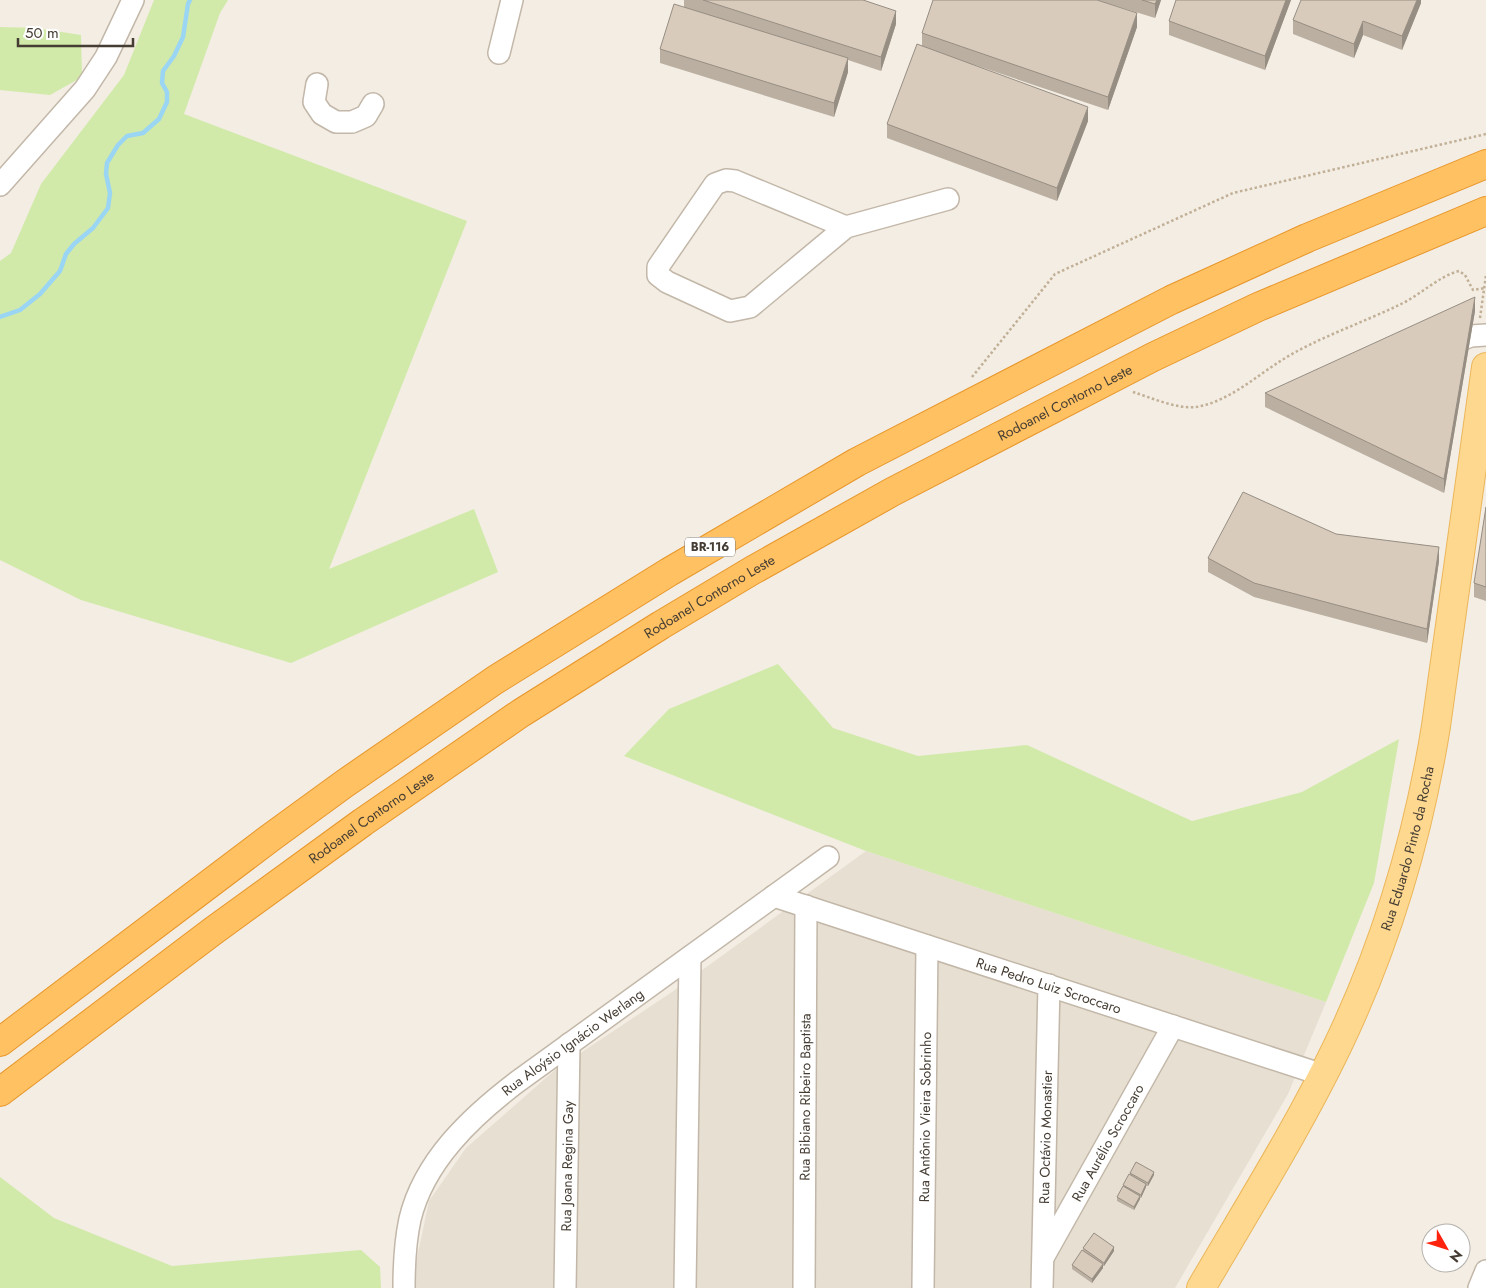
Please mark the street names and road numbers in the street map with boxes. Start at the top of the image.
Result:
street label: Rodoanel Contorno Leste [994,359,1136,446]
road number: BR-116 [685,538,735,556]
street label: Rodoanel Contorno Leste [640,550,779,643]
street label: Rua Eduardo Pinto da Rocha [1376,764,1439,933]
street label: Rodoanel Contorno Leste [304,766,438,868]
street label: Rua Pedro Luiz Scroccaro [974,953,1124,1019]
street label: Rua Aloýsio Ignácio Werlang [497,984,648,1100]
street label: Rua Bibiano Ribeiro Baptista [795,1013,815,1181]
street label: Rua Antônio Vieira Sobrinho [914,1031,936,1202]
street label: Rua Octávio Monastier [1034,1070,1057,1204]
street label: Rua Aurélio Scroccaro [1067,1080,1149,1205]
street label: Rua Joana Regina Gay [556,1100,578,1232]

